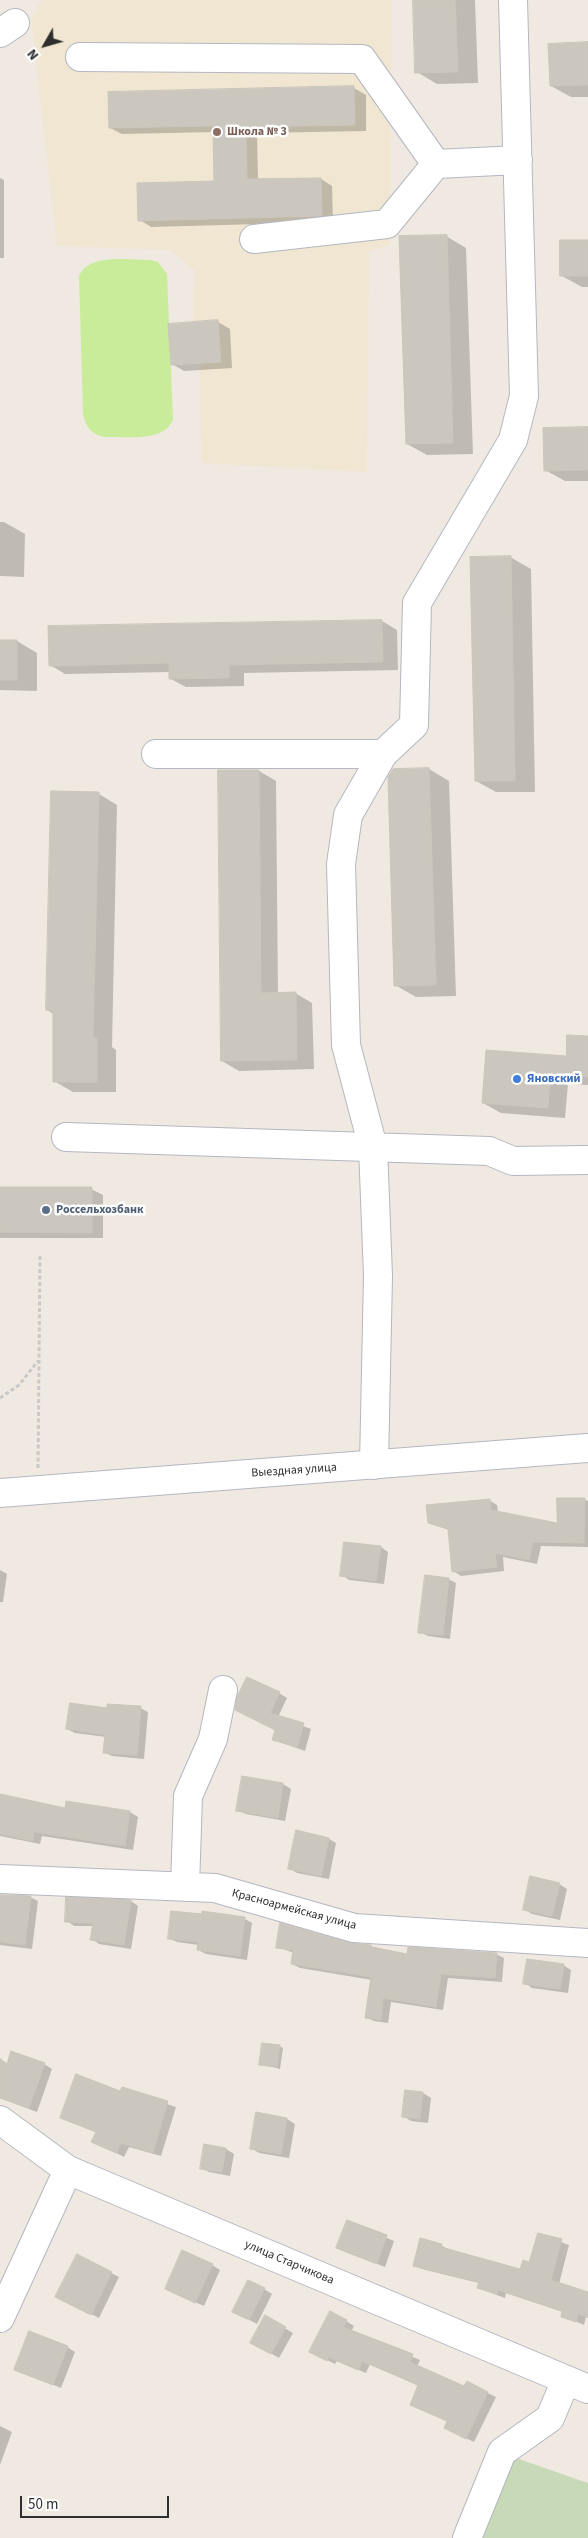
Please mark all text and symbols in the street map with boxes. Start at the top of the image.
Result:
north arrow [20,20,70,70]
text: N [22,44,44,64]
place label: Школа № 3 [227,125,287,139]
marker: Школа № 3 [211,126,223,138]
place label: Яновский [527,1072,581,1086]
marker: Яновский [511,1073,523,1085]
place label: Россельхозбанк [56,1203,144,1217]
marker: Россельхозбанк [40,1204,52,1216]
street label: Выездная улица [251,1461,337,1481]
street label: Красноармейская улица [230,1886,358,1934]
street label: улица Старчикова [242,2238,336,2288]
scale bar [22,2486,171,2518]
text: 50 m [28,2494,58,2515]

